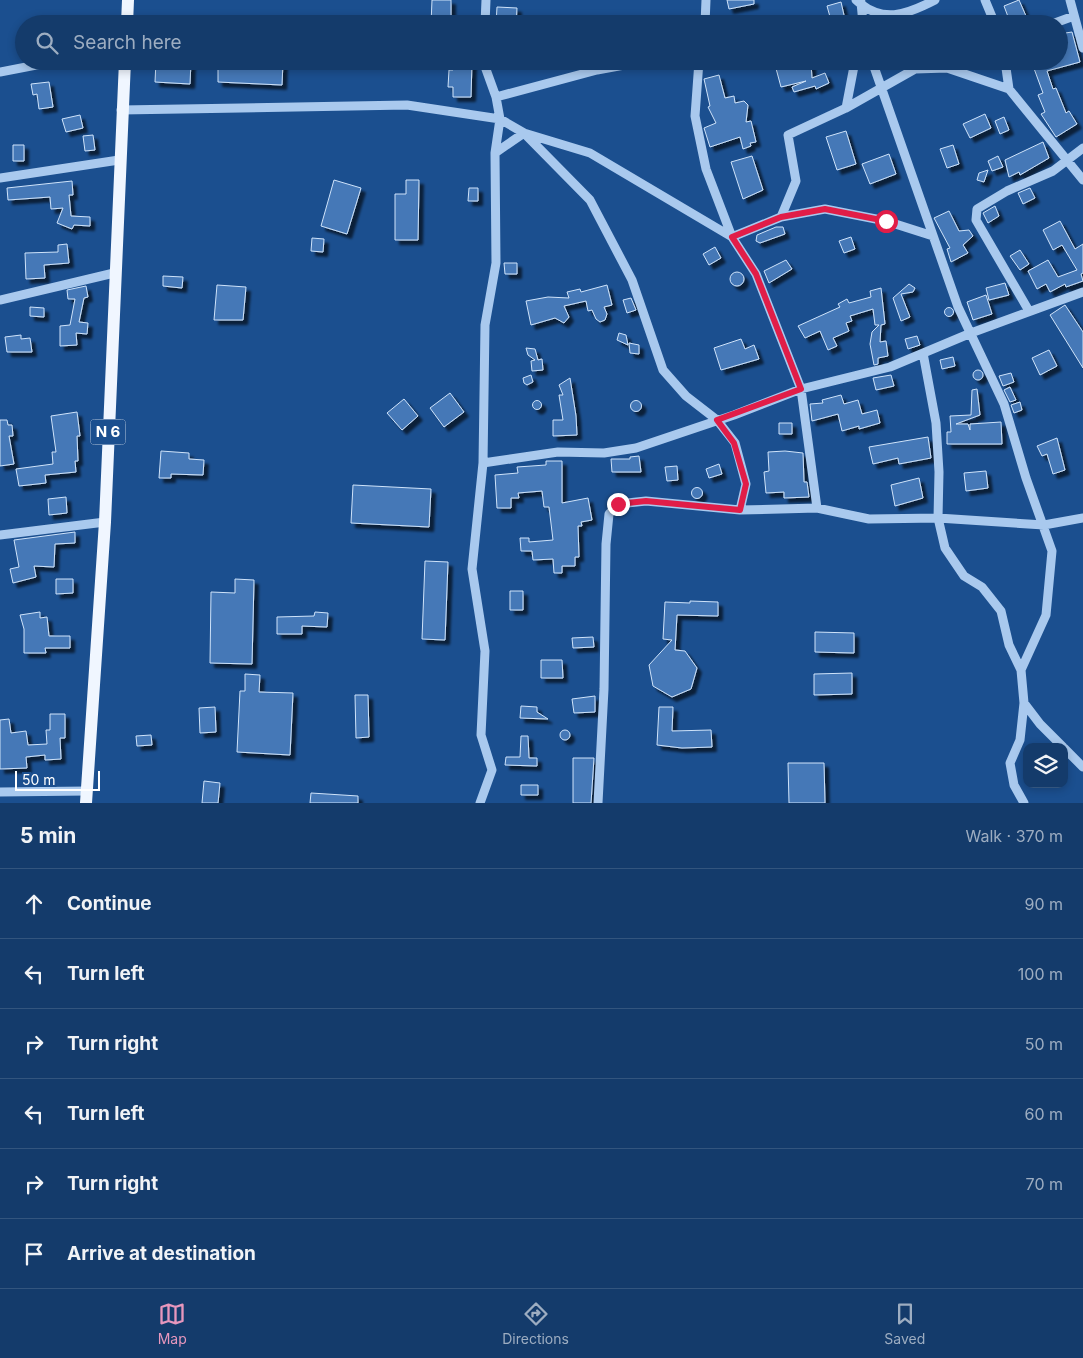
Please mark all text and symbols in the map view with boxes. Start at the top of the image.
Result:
search box [15,15,1068,70]
icon: search [33,29,61,57]
text: Search here [73,31,182,54]
route start [875,210,898,233]
road number: N 6 [90,420,126,444]
route end [607,493,630,516]
map controls [1023,743,1068,788]
button: layers [1023,743,1068,788]
scale bar [15,768,100,791]
text: 50 m [22,771,56,788]
text: 5 min [20,823,76,848]
text: Walk · 370 m [966,826,1063,846]
icon: ahead [20,890,48,918]
text: Continue [67,892,152,915]
text: 90 m [1024,894,1063,914]
icon: left [20,960,48,988]
text: Turn left [67,962,145,985]
text: 100 m [1018,964,1063,984]
icon: right [20,1030,48,1058]
text: Turn right [67,1032,158,1055]
text: 50 m [1025,1034,1063,1054]
icon: left [20,1100,48,1128]
text: Turn left [67,1102,145,1125]
text: 60 m [1024,1104,1063,1124]
icon: right [20,1170,48,1198]
text: Turn right [67,1172,158,1195]
text: 70 m [1026,1174,1063,1194]
icon: arrive [20,1240,48,1268]
text: Arrive at destination [67,1242,256,1265]
tab: Map [158,1300,187,1347]
tab: Directions [502,1300,569,1347]
tab: Saved [884,1300,925,1347]

